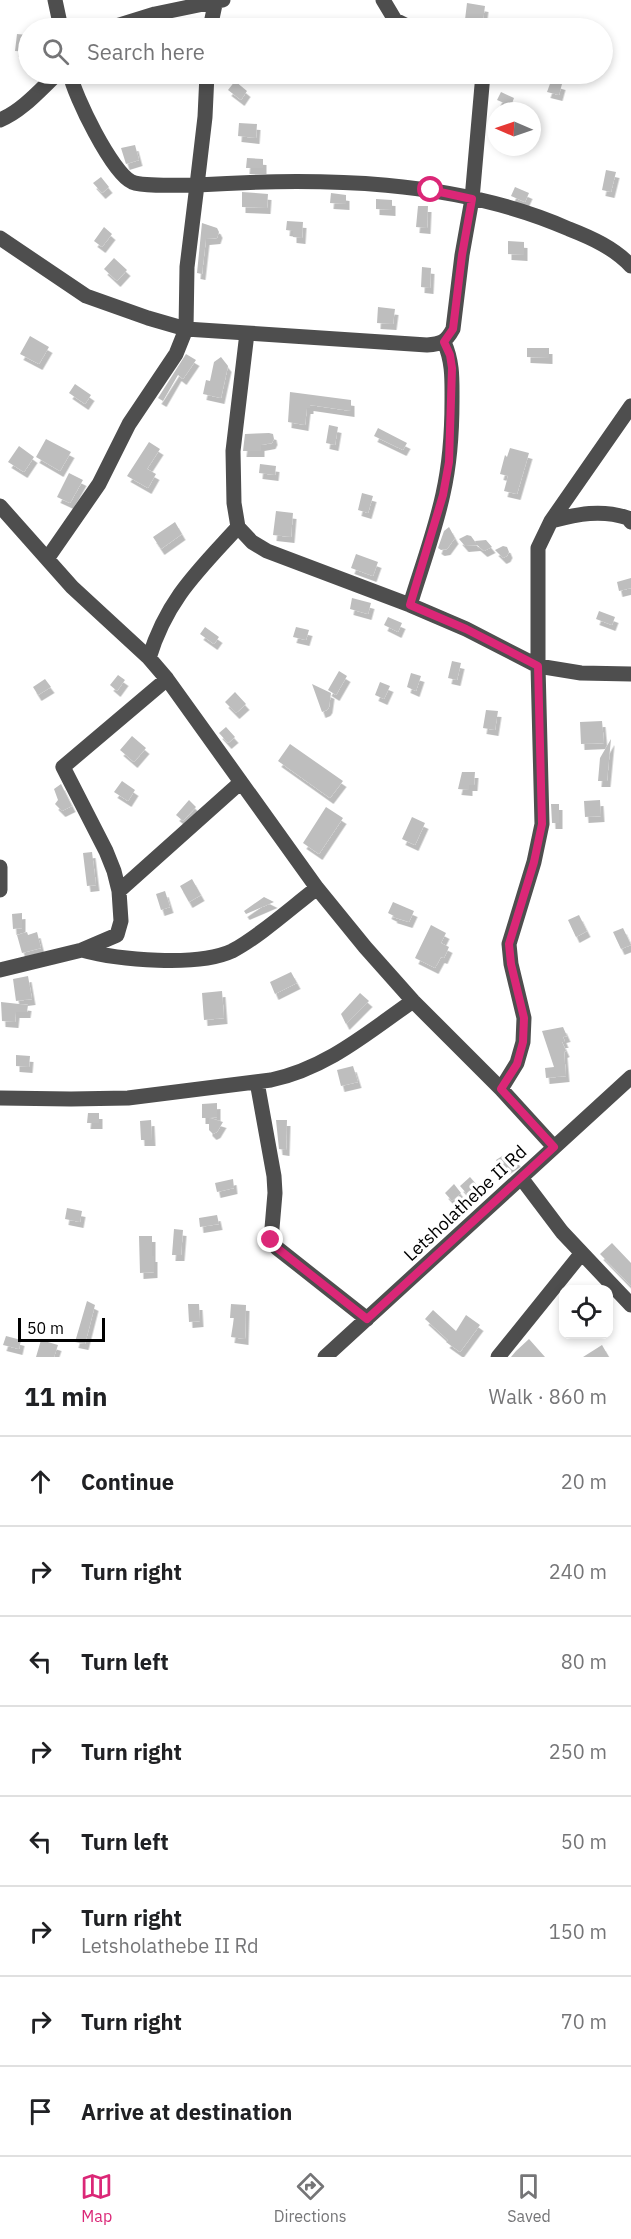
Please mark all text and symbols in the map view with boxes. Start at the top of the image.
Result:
search box [18,18,613,84]
icon: search [39,35,72,68]
text: Search here [87,37,205,66]
north arrow [487,102,541,156]
route start [417,176,443,202]
street label: Letsholathebe II Rd [399,1140,531,1266]
route end [257,1226,283,1252]
map controls [559,1285,613,1339]
button: locate [559,1285,613,1339]
scale bar [18,1315,105,1342]
text: 50 m [27,1318,64,1338]
text: 11 min [24,1379,108,1413]
text: Walk · 860 m [489,1383,607,1410]
icon: ahead [24,1465,57,1498]
text: Continue [81,1467,174,1496]
text: 20 m [561,1468,607,1495]
icon: right [24,1555,57,1588]
text: Turn right [81,1557,182,1586]
text: 240 m [549,1558,607,1585]
icon: left [24,1645,57,1678]
text: Turn left [81,1647,169,1676]
text: 80 m [561,1648,607,1675]
icon: right [24,1735,57,1768]
text: Turn right [81,1737,182,1766]
text: 250 m [549,1738,607,1765]
icon: left [24,1825,57,1858]
text: Turn left [81,1827,169,1856]
text: 50 m [561,1828,607,1855]
text: Turn right [81,1903,182,1932]
icon: right [24,1915,57,1948]
text: 150 m [549,1918,607,1945]
text: Letsholathebe II Rd [81,1932,259,1959]
icon: right [24,2005,57,2038]
text: Turn right [81,2007,182,2036]
text: 70 m [561,2008,607,2035]
icon: arrive [24,2095,57,2128]
text: Arrive at destination [81,2097,292,2126]
tab: Map [80,2170,113,2226]
tab: Directions [274,2170,347,2226]
tab: Saved [507,2170,551,2226]

